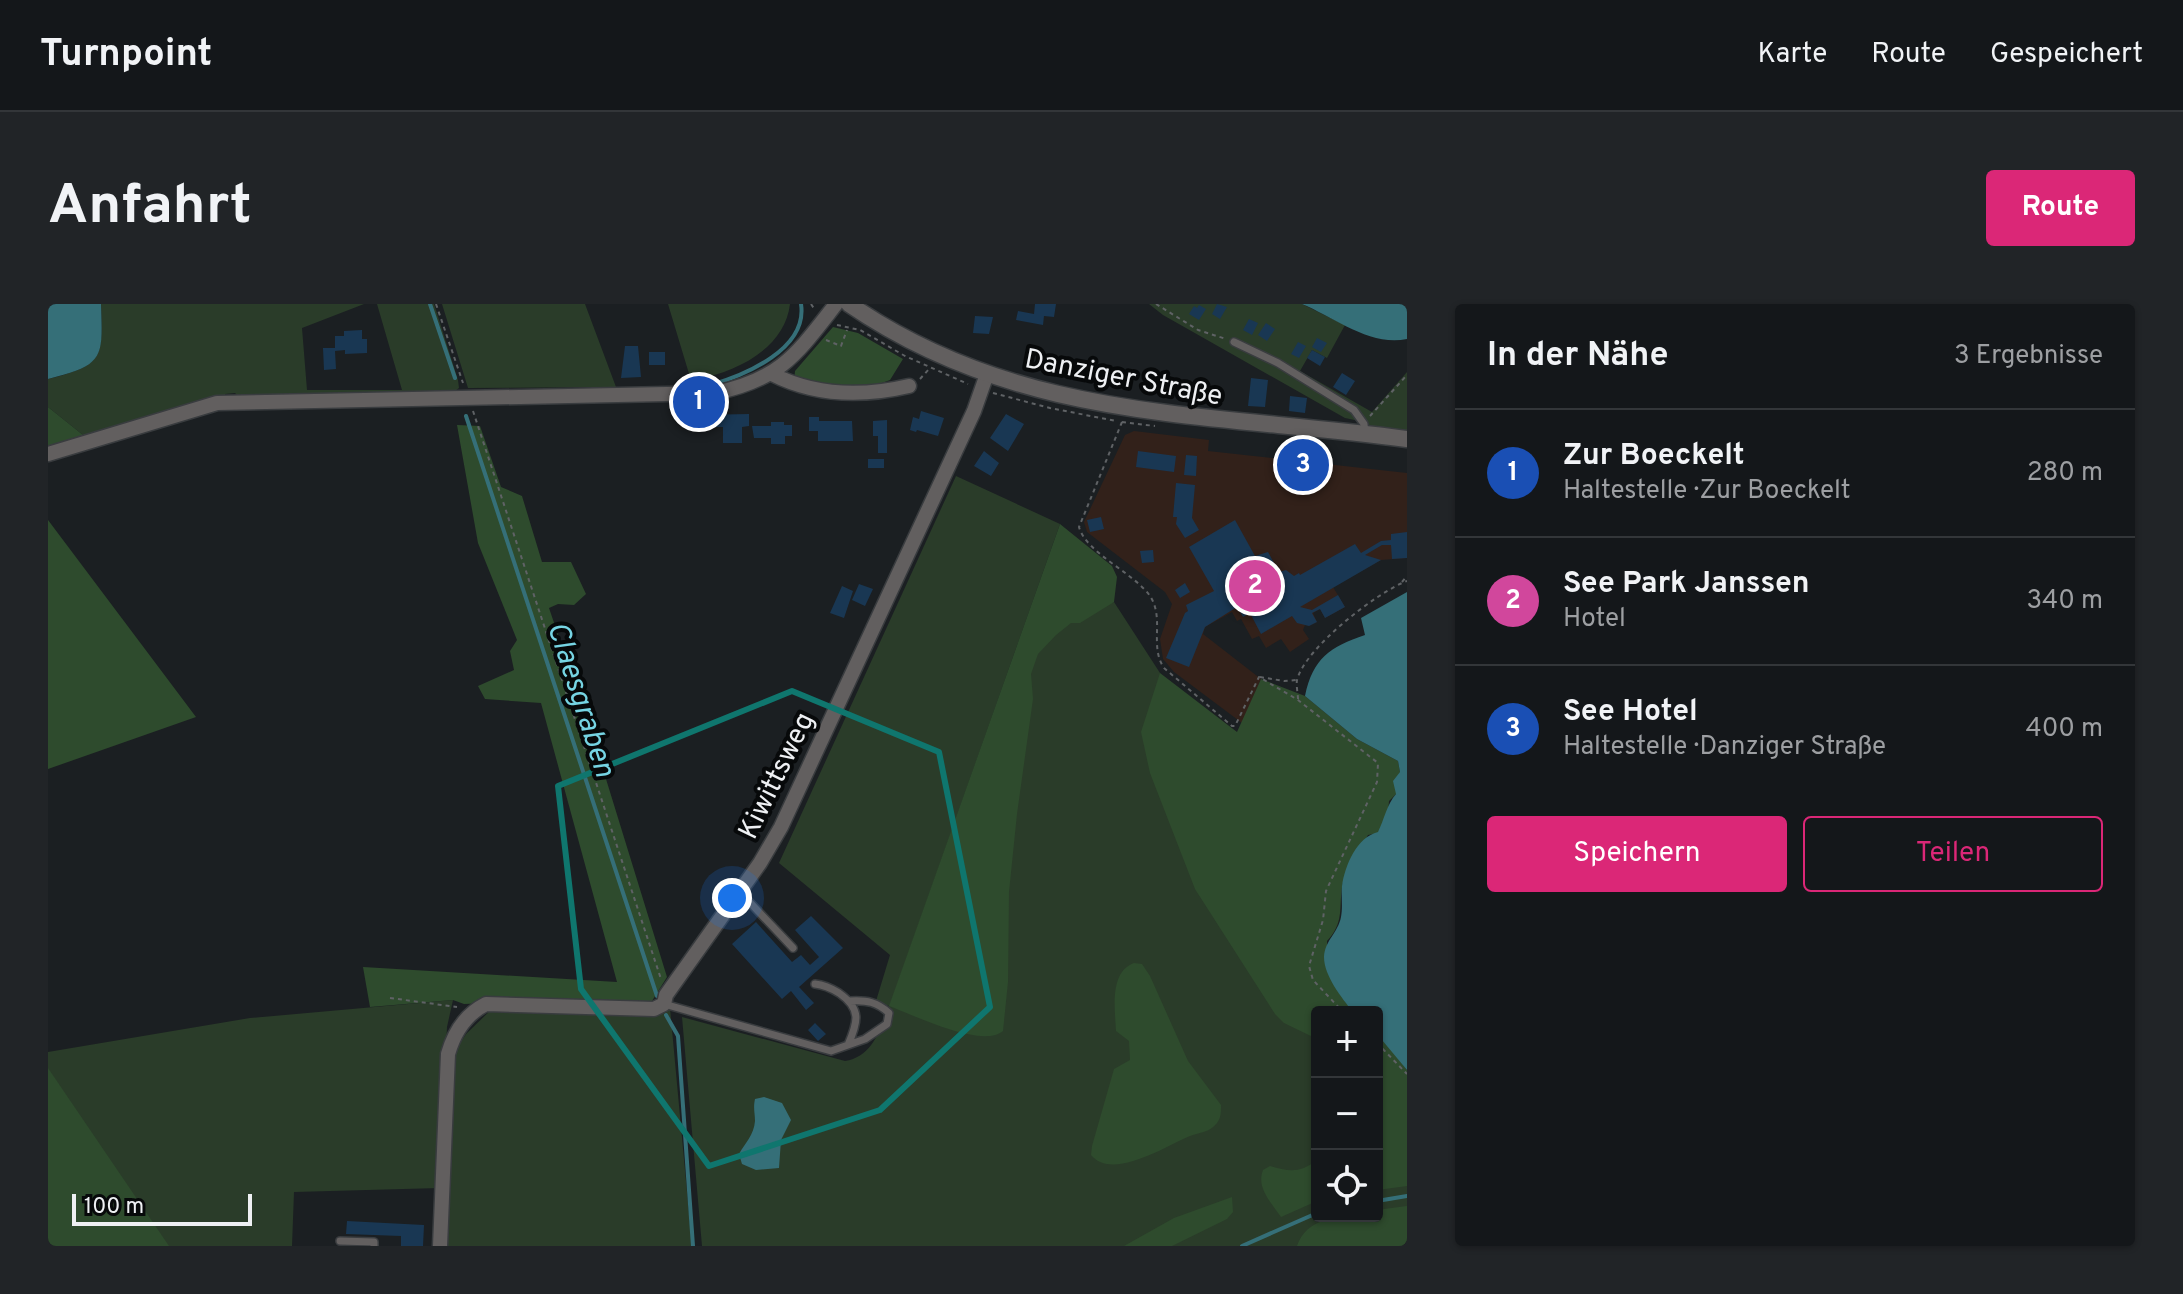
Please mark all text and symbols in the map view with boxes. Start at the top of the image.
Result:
text: Turnpoint [40,31,212,80]
text: Karte [1757,37,1827,73]
text: Route [1871,37,1946,73]
text: Gespeichert [1990,37,2143,73]
button: Route [1986,170,2135,246]
text: Anfahrt [48,173,252,243]
text: In der Nähe [1487,335,1669,378]
text: 3 Ergebnisse [1954,340,2103,373]
street label: Danziger Straße [1021,342,1225,416]
pin: 1 [673,372,725,432]
pin: 3 [1277,435,1329,495]
text: Zur Boeckelt [1563,438,1745,475]
text: 1 [1508,457,1518,490]
text: 280 m [2027,457,2103,490]
text: Haltestelle · Zur Boeckelt [1563,475,1851,508]
pin: 2 [1229,556,1281,616]
text: See Park Janssen [1563,566,1810,603]
text: 2 [1505,585,1521,618]
text: 340 m [2026,585,2103,618]
text: Hotel [1563,603,1626,636]
water label: Claesgraben [537,617,622,782]
text: See Hotel [1563,694,1698,731]
street label: Kiwittsweg [731,707,824,846]
text: 3 [1505,713,1521,746]
text: 400 m [2026,713,2103,746]
text: Haltestelle · Danziger Straße [1563,731,1886,764]
button: Speichern [1487,816,1787,892]
button: Teilen [1803,816,2103,892]
your location [712,878,752,918]
map controls [1311,1006,1383,1222]
button: + [1311,1006,1383,1078]
button: − [1311,1078,1383,1150]
button: locate [1311,1150,1383,1222]
scale bar [72,1190,252,1226]
text: 100 m [84,1194,144,1221]

